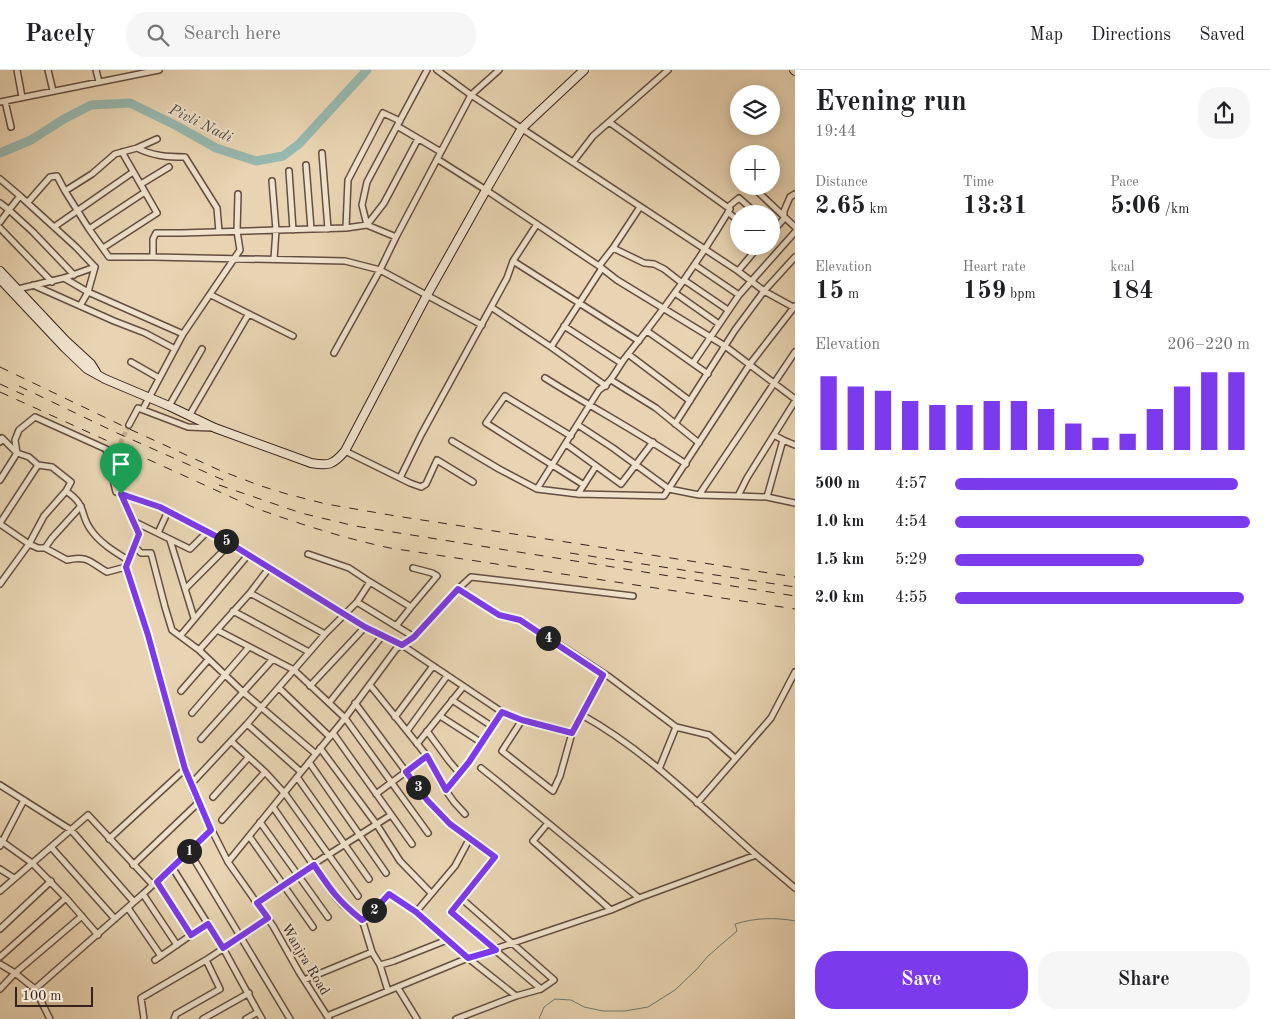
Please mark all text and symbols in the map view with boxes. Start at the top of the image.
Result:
search box [126,12,476,57]
icon: search [144,21,172,49]
text: Pacely [25,23,96,47]
text: Search here [184,25,281,44]
text: Map [1030,26,1063,44]
text: Directions [1091,26,1171,44]
text: Saved [1199,26,1245,44]
map controls [730,85,780,255]
button: layers [730,85,780,135]
button: share [1198,87,1250,139]
text: Evening run [815,89,967,117]
water label: Pivli Nadi [165,102,234,146]
text: 19:44 [815,124,857,140]
button: + [730,145,780,195]
text: Distance [815,175,868,189]
text: Time [963,175,994,189]
text: Pace [1110,175,1139,189]
text: 2.65 [815,194,866,219]
text: 13:31 [963,194,1028,219]
text: 5:06 [1110,194,1161,219]
text: km [866,202,888,216]
text: /km [1161,202,1189,216]
button: − [730,205,780,255]
text: Elevation [815,260,872,274]
text: Heart rate [963,260,1026,274]
text: kcal [1110,260,1134,274]
text: 15 [815,279,844,304]
text: 159 [963,279,1006,304]
text: 184 [1110,279,1154,304]
text: m [844,287,859,301]
text: bpm [1006,287,1036,301]
text: Elevation [815,337,880,353]
text: 206–220 m [1167,337,1250,353]
pin [100,443,142,494]
icon: arrive [107,450,135,478]
text: 500 m [815,476,860,492]
text: 4:57 [895,476,927,492]
text: 1.0 km [815,514,864,530]
text: 4:54 [895,514,927,530]
pin: 5 [214,528,238,554]
text: 5 [222,534,231,548]
text: 1.5 km [815,552,864,568]
text: 5:29 [895,552,927,568]
text: 2.0 km [815,590,864,606]
text: 4:55 [895,590,927,606]
pin: 4 [536,626,560,650]
text: 4 [544,631,553,645]
pin: 3 [406,774,430,800]
text: 3 [414,780,423,794]
pin: 1 [176,838,202,864]
text: 1 [185,844,194,858]
pin: 2 [362,898,386,922]
text: 2 [370,903,379,917]
street label: Wanjra Road [278,921,332,998]
button: Save [815,951,1028,1009]
button: Share [1038,951,1250,1009]
scale bar [15,984,92,1007]
text: 100 m [22,989,61,1003]

